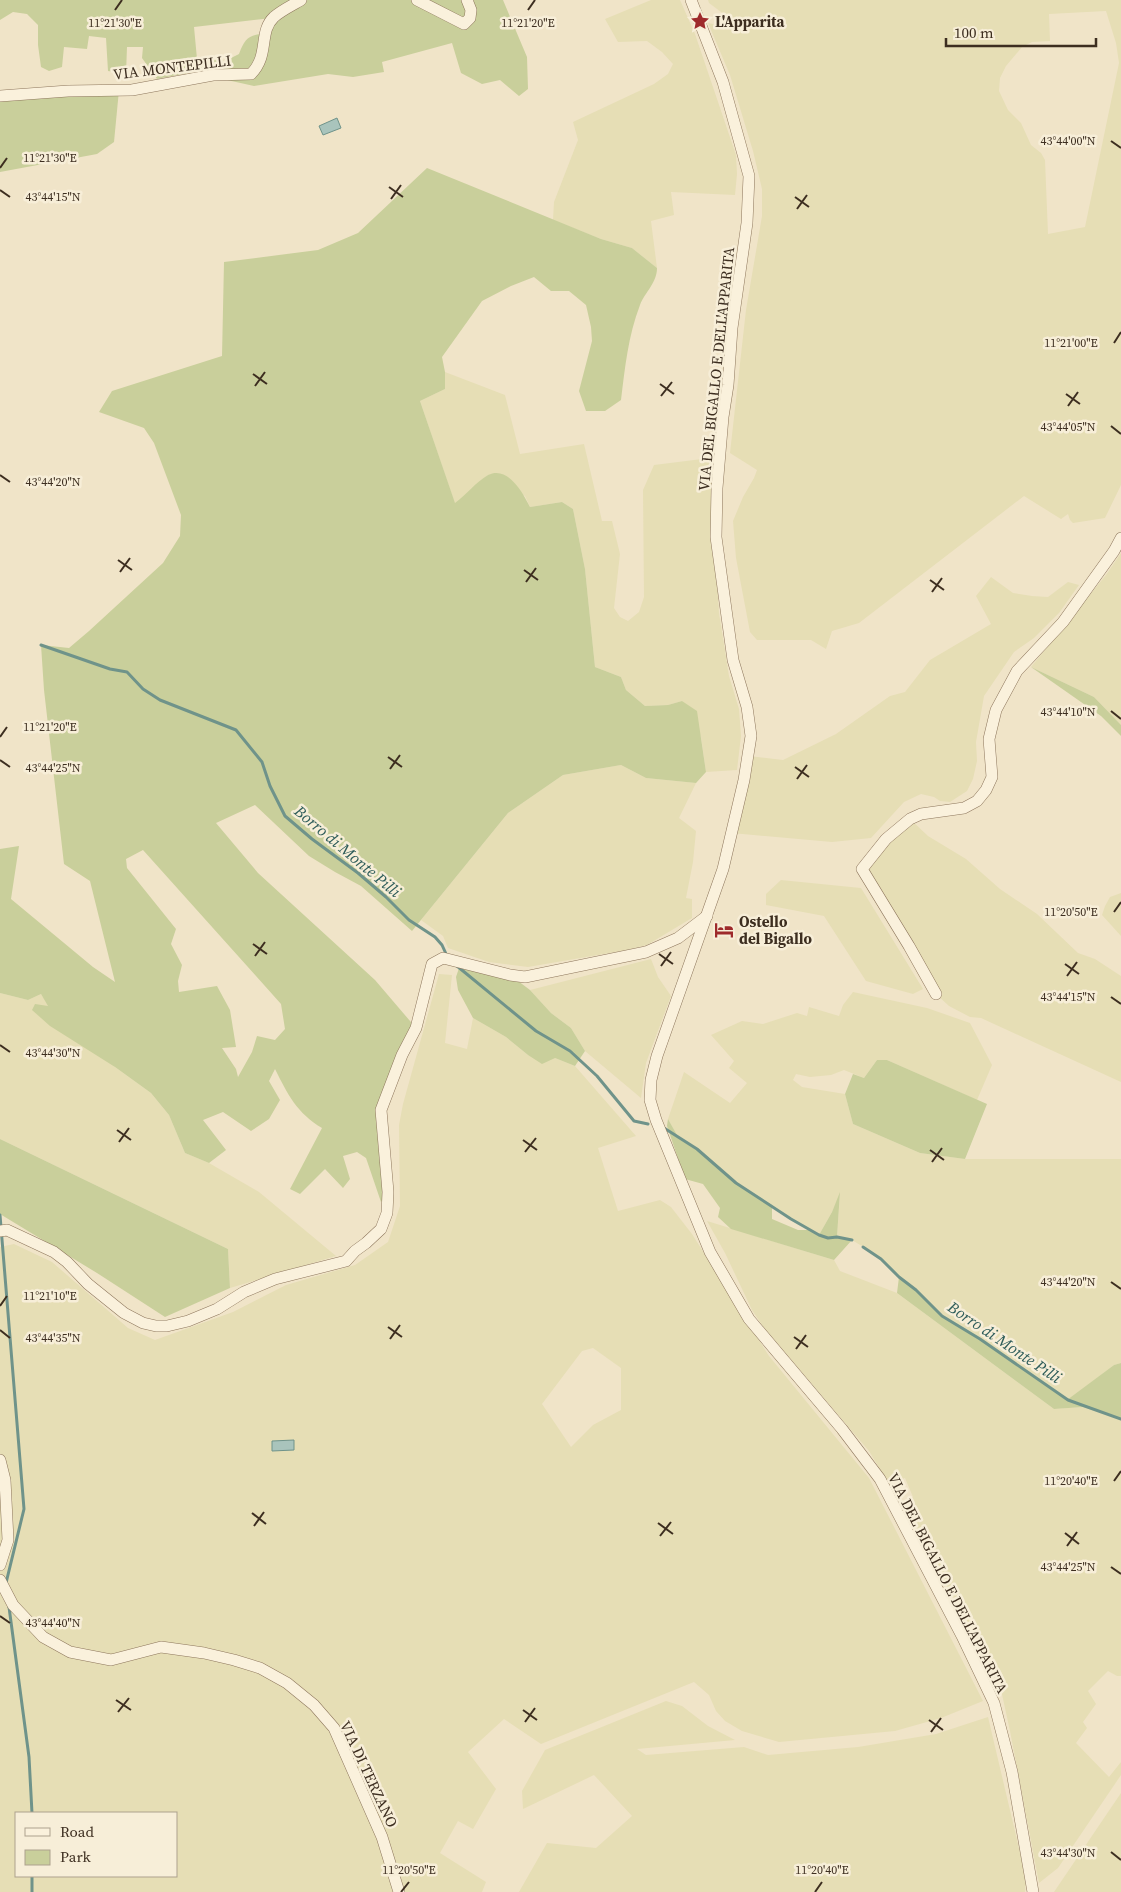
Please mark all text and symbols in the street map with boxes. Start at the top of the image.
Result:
place icon: L'Apparita [689,10,711,32]
place label: L'Apparita [715,11,785,32]
text: 11°21'30"E [88,15,142,31]
text: 11°21'20"E [501,15,555,31]
scale bar [946,15,1096,47]
text: 100 m [954,22,994,43]
street label: VIA MONTEPILLI [112,49,232,85]
text: 43°44'00"N [1040,133,1096,149]
text: 11°21'30"E [23,150,77,166]
text: 43°44'15"N [25,189,81,205]
street label: VIA DEL BIGALLO E DELL'APPARITA [693,246,739,492]
text: 11°21'00"E [1044,335,1098,351]
text: 43°44'05"N [1040,419,1096,435]
text: 43°44'20"N [25,474,81,490]
text: 43°44'10"N [1040,704,1096,720]
text: 11°21'20"E [23,719,77,735]
text: 43°44'25"N [25,760,81,776]
water label: Borro di Monte Pilli [289,799,406,902]
text: 11°20'50"E [1044,904,1098,920]
place label: Ostello del Bigallo [739,911,813,949]
hotel icon: Ostello del Bigallo [713,919,735,941]
text: 43°44'15"N [1040,989,1096,1005]
text: 43°44'30"N [25,1045,81,1061]
text: 43°44'20"N [1040,1274,1096,1290]
text: 11°21'10"E [23,1288,77,1304]
water label: Borro di Monte Pilli [943,1295,1066,1388]
text: 43°44'35"N [25,1330,81,1346]
street label: VIA DEL BIGALLO E DELL'APPARITA [883,1469,1013,1697]
text: 11°20'40"E [1044,1473,1098,1489]
text: 43°44'25"N [1040,1559,1096,1575]
text: 43°44'40"N [25,1615,81,1631]
street label: VIA DI TERZANO [335,1717,403,1831]
legend [15,1812,178,1877]
text: Road [60,1821,94,1842]
text: 43°44'30"N [1040,1845,1096,1861]
text: Park [60,1846,92,1867]
text: 11°20'50"E [382,1862,436,1878]
text: 11°20'40"E [795,1862,849,1878]

